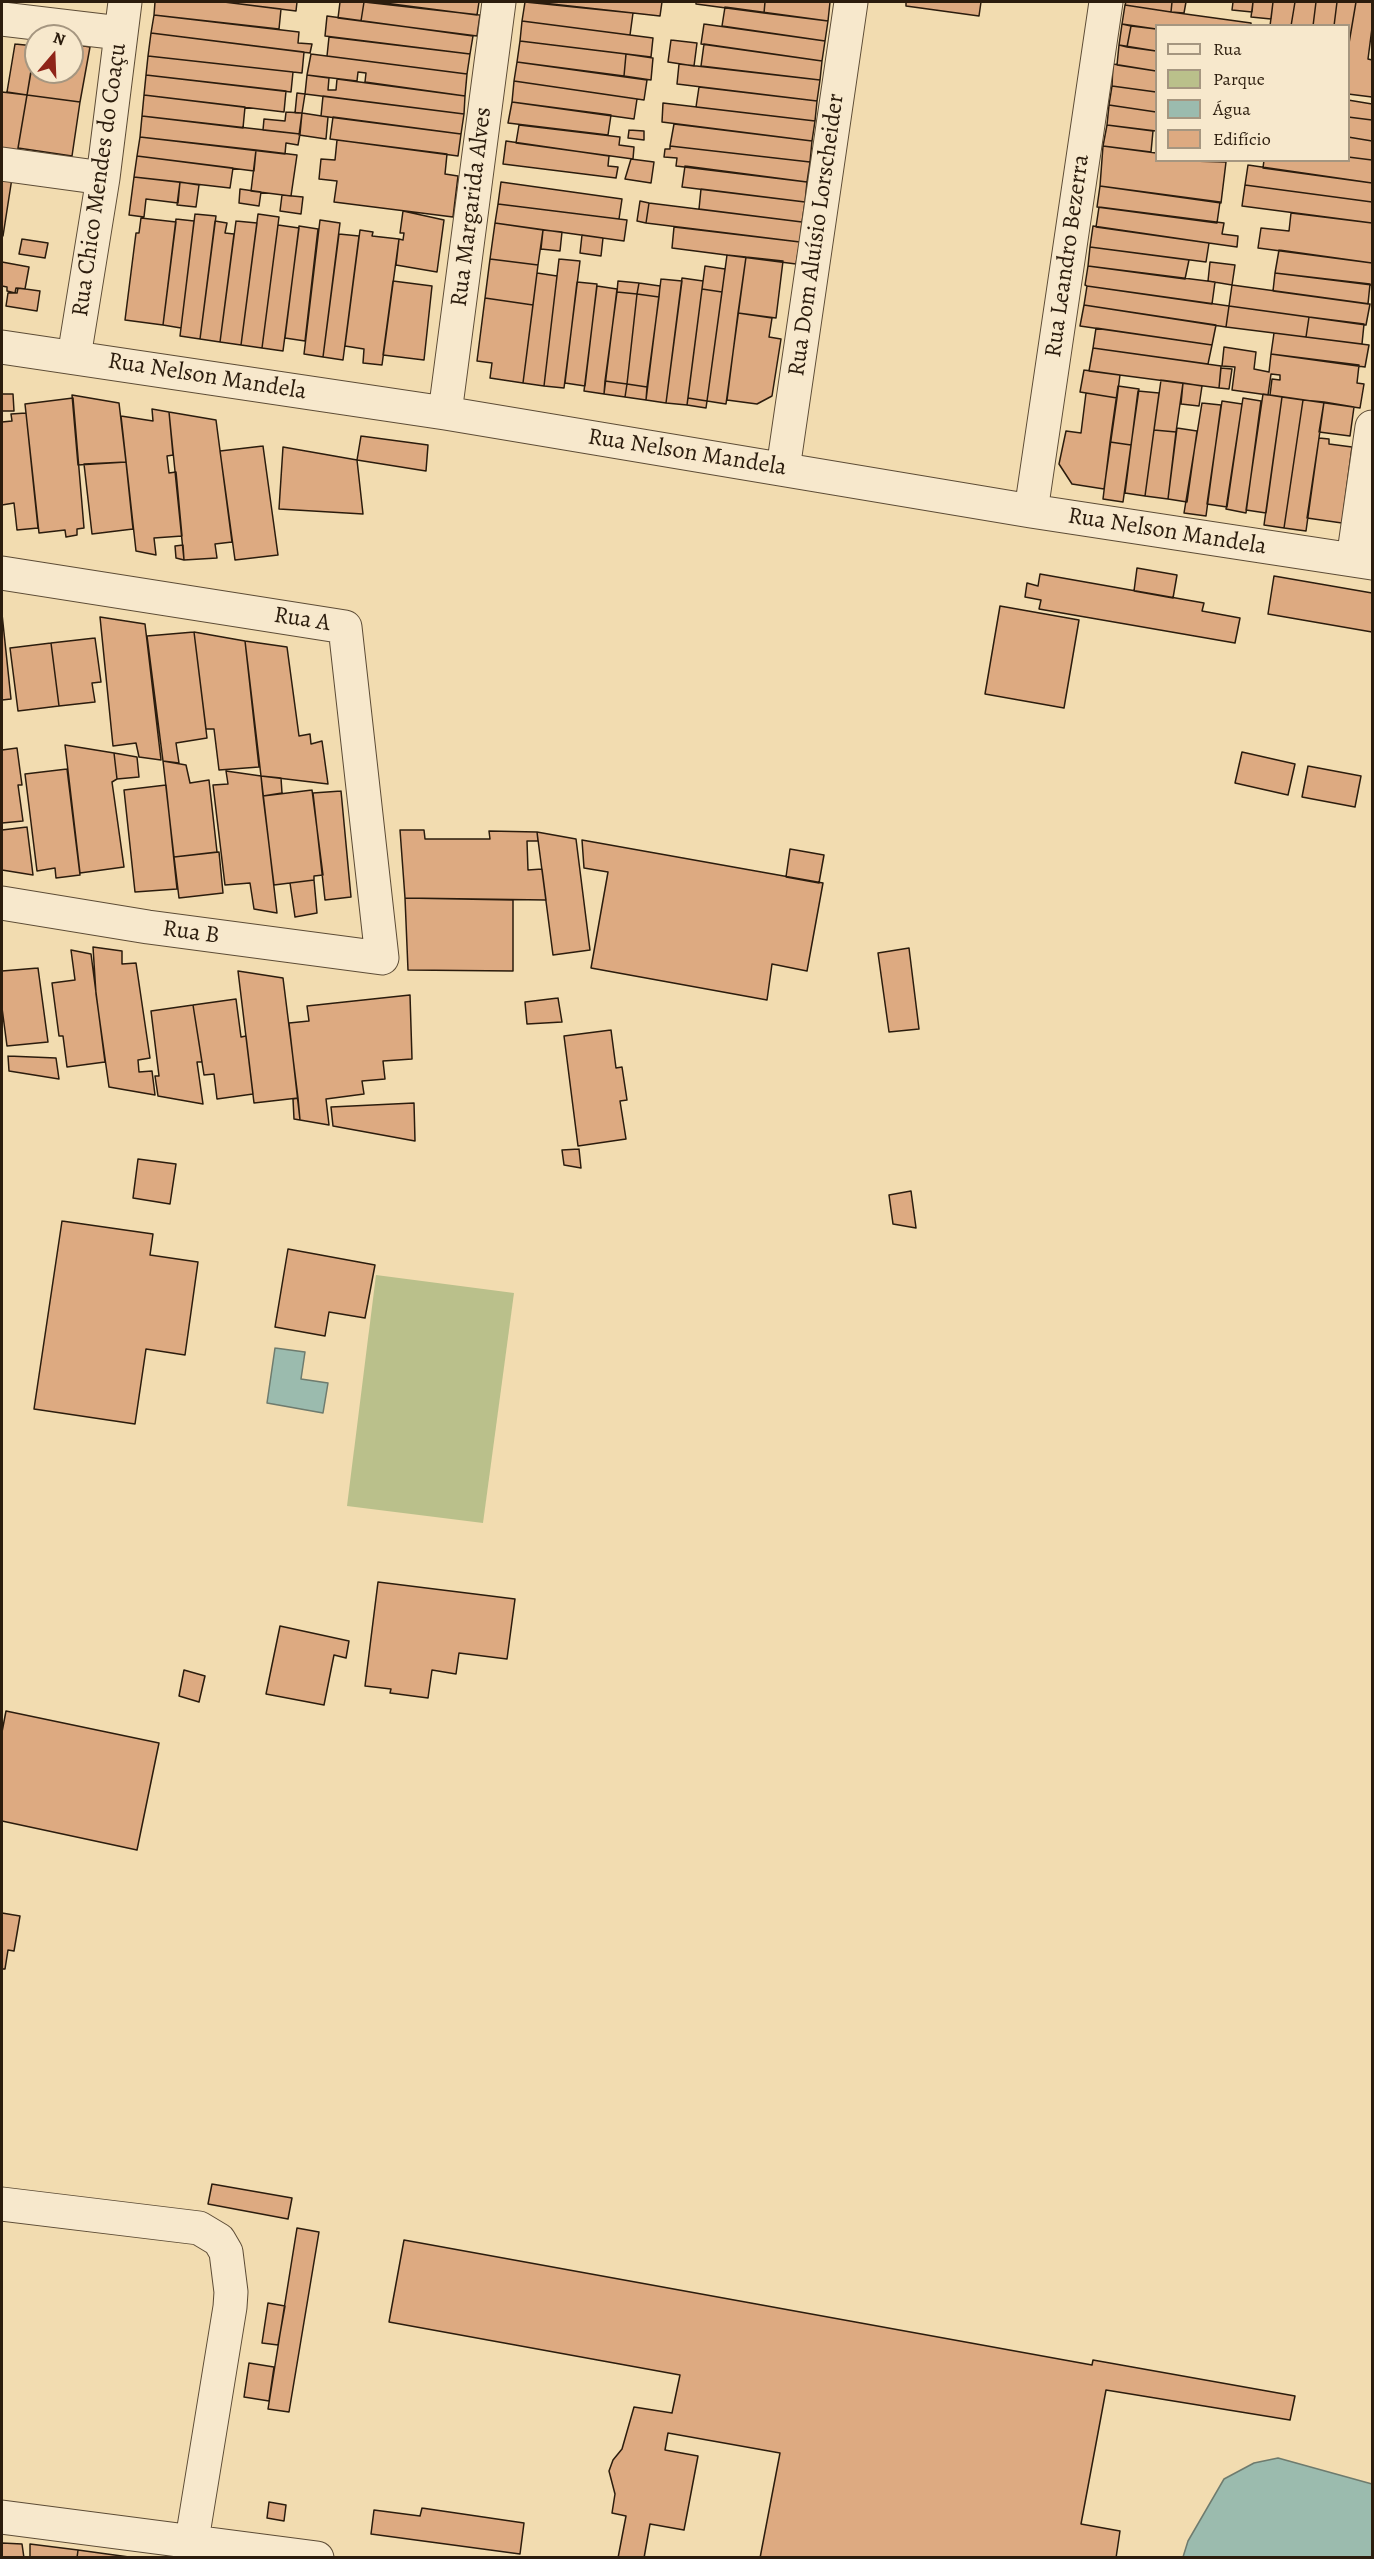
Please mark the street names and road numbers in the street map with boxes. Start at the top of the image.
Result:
street label: Rua Chico Mendes do Coaçu [67,41,133,319]
street label: Rua Dom Aluísio Lorscheider [783,92,851,378]
street label: Rua Margarida Alves [445,105,499,309]
street label: Rua Leandro Bezerra [1040,153,1096,359]
street label: Rua Nelson Mandela [106,347,308,407]
street label: Rua Nelson Mandela [586,423,788,483]
street label: Rua Nelson Mandela [1066,502,1268,562]
street label: Rua A [272,601,332,639]
street label: Rua B [161,915,221,951]

